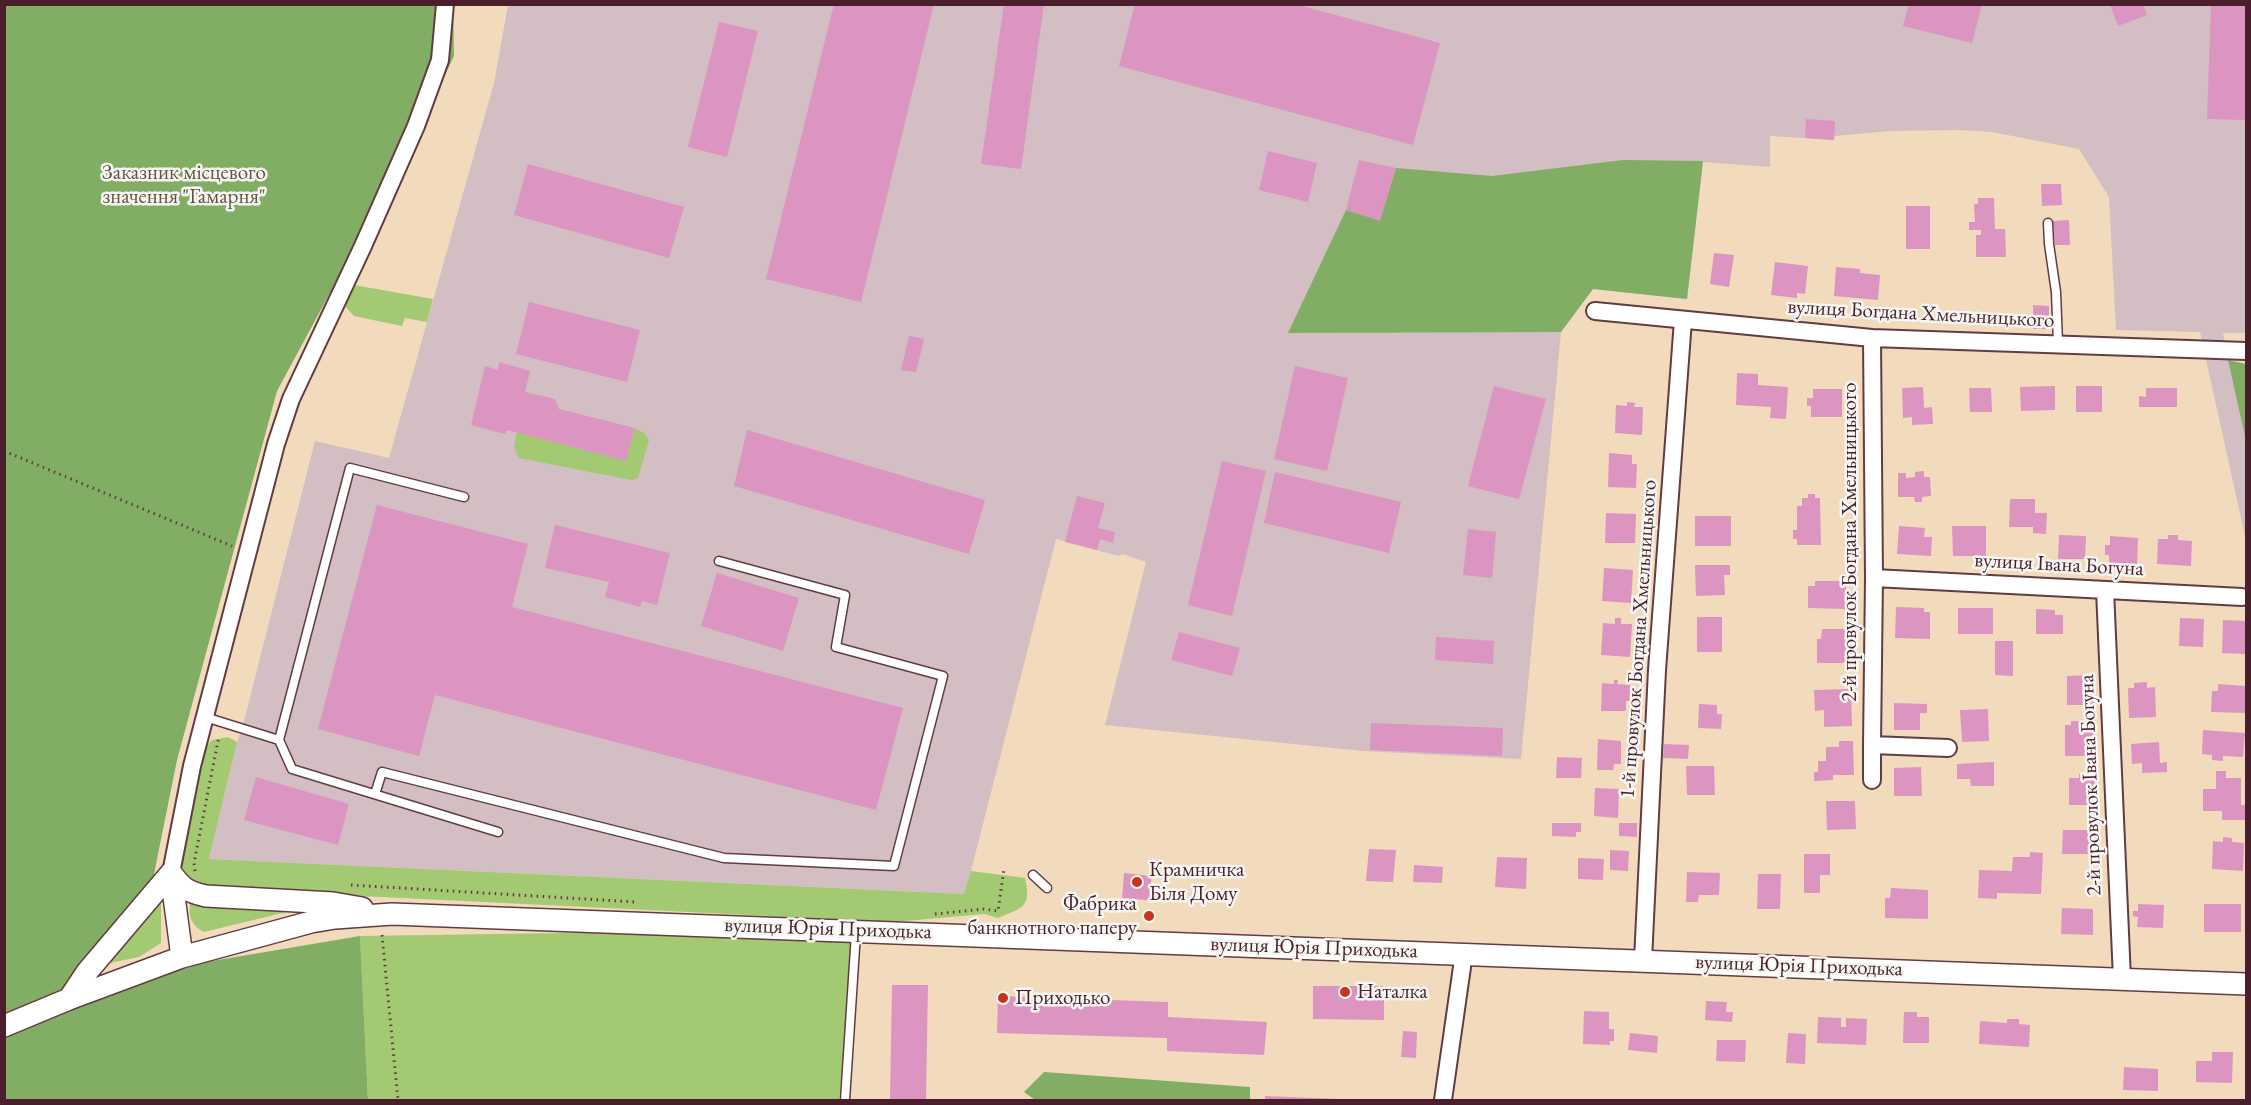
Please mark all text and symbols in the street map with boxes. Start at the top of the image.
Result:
park label: Заказник місцевого значення "Гамарня" [102,160,266,210]
street label: вулиця Богдана Хмельницького [1787,294,2055,334]
street label: 2-й провулок Богдана Хмельницького [1837,382,1863,702]
street label: 1-й провулок Богдана Хмельницького [1615,479,1663,799]
street label: вулиця Івана Богуна [1974,548,2144,582]
street label: 2-й провулок Івана Богуна [2075,674,2107,896]
place label: Крамничка Біля Дому [1149,857,1244,907]
marker: Крамничка Біля Дому [1130,875,1144,889]
place label: Фабрика банкнотного паперу [968,891,1137,941]
marker: Фабрика банкнотного паперу [1142,909,1156,923]
street label: вулиця Юрія Приходька [724,913,932,945]
street label: вулиця Юрія Приходька [1210,932,1418,964]
street label: вулиця Юрія Приходька [1695,950,1903,982]
place label: Наталка [1357,979,1428,1005]
place label: Приходько [1015,985,1110,1011]
marker: Наталка [1338,985,1352,999]
marker: Приходько [996,991,1010,1005]

